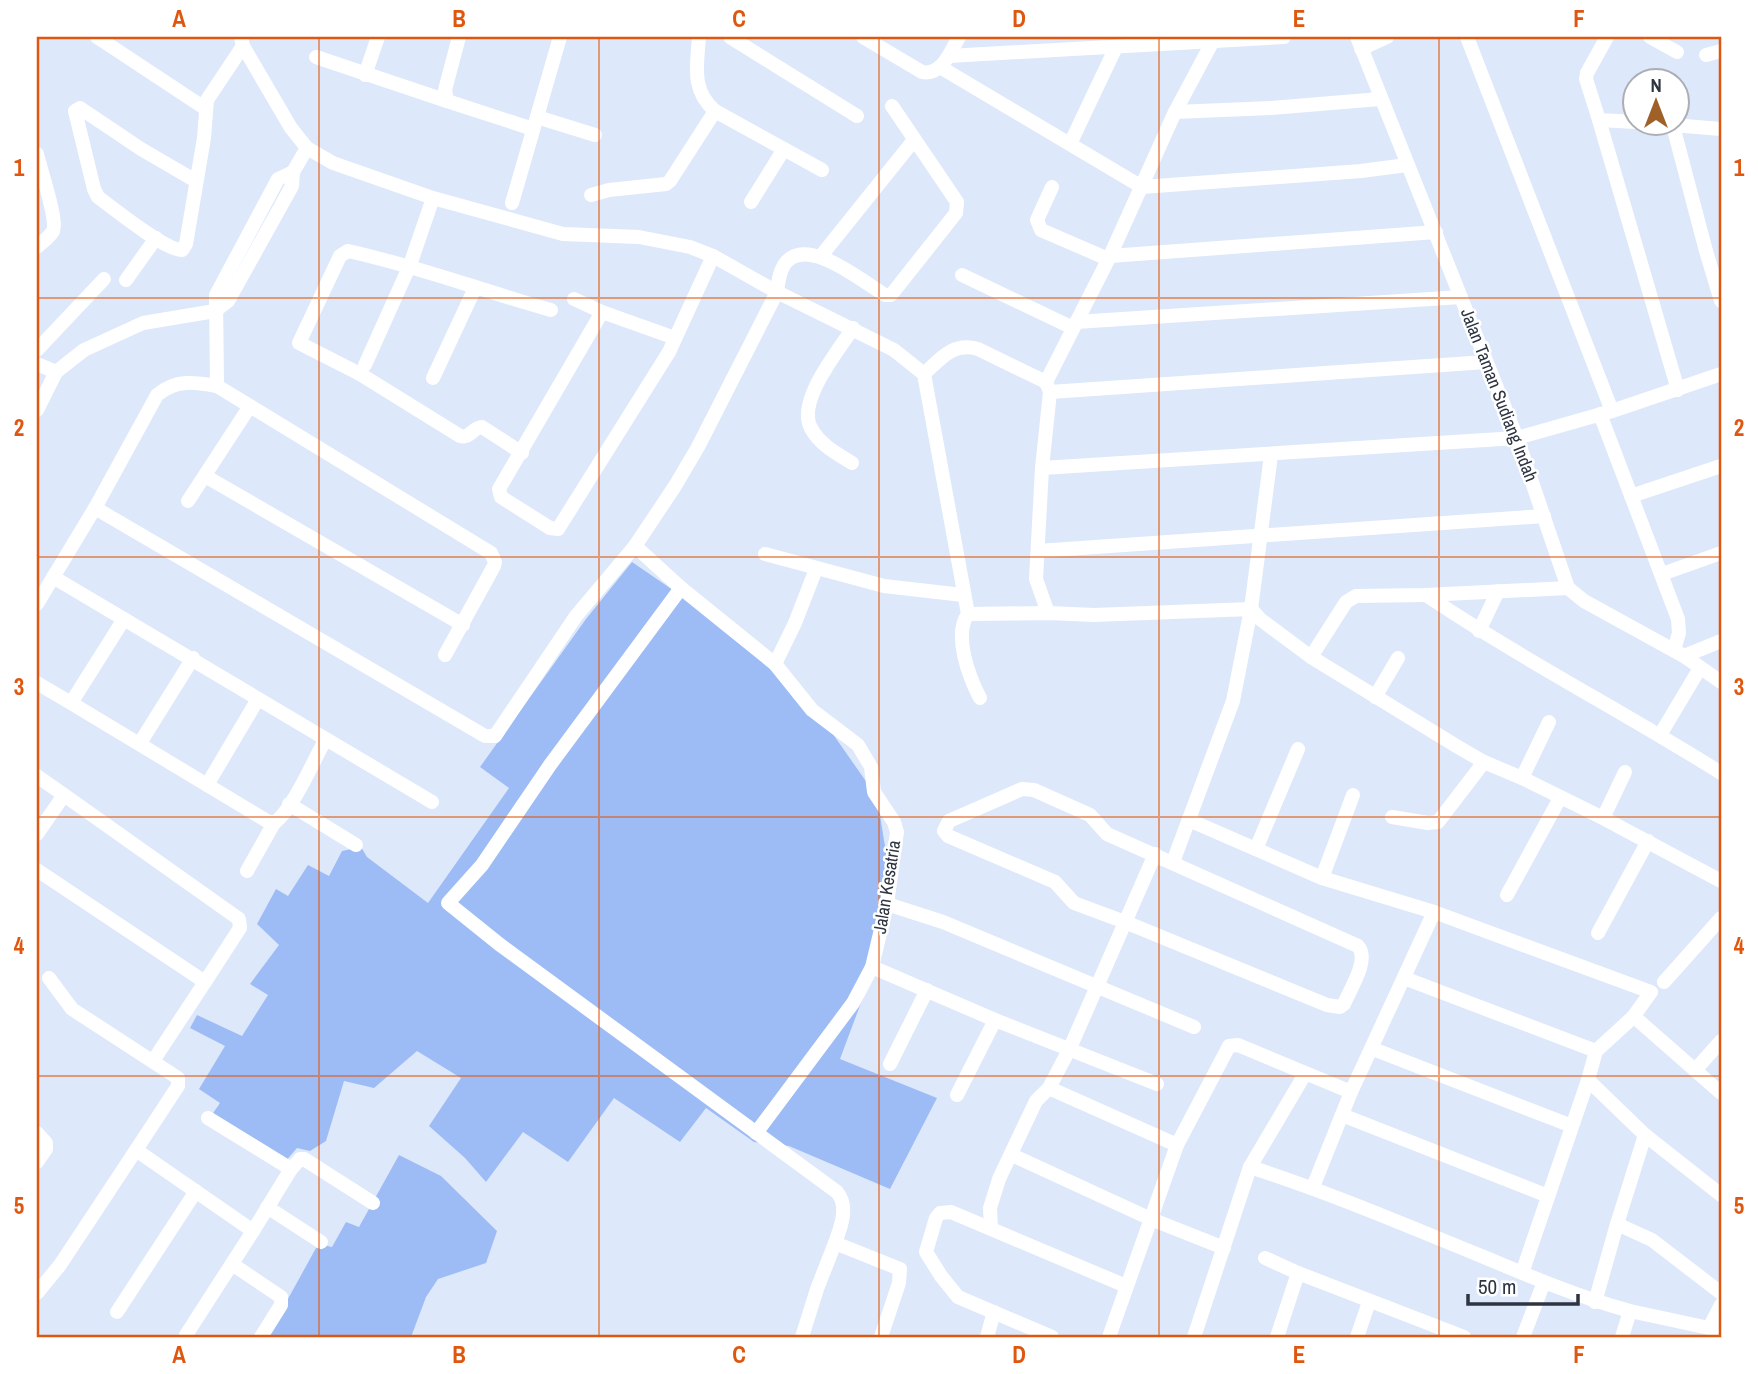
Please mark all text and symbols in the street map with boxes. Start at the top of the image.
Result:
text: A [172,3,186,34]
text: B [452,3,466,34]
text: C [732,3,746,34]
text: D [1012,3,1026,34]
text: E [1293,3,1305,34]
text: F [1573,3,1585,34]
north arrow [1622,66,1692,136]
text: N [1650,72,1662,98]
text: 1 [14,152,25,183]
text: 1 [1734,152,1745,183]
street label: Jalan Taman Sudiang Indah [1455,305,1544,485]
text: 2 [14,412,24,443]
text: 2 [1734,412,1744,443]
text: 3 [14,671,24,702]
text: 3 [1734,671,1744,702]
street label: Jalan Kesatria [867,838,906,935]
text: 4 [14,930,25,961]
text: 4 [1734,930,1745,961]
text: 5 [14,1190,24,1221]
text: 5 [1734,1190,1744,1221]
scale bar [1468,1262,1578,1306]
text: 50 m [1478,1272,1516,1301]
text: A [172,1339,186,1370]
text: B [452,1339,466,1370]
text: C [732,1339,746,1370]
text: D [1012,1339,1026,1370]
text: E [1293,1339,1305,1370]
text: F [1573,1339,1585,1370]

